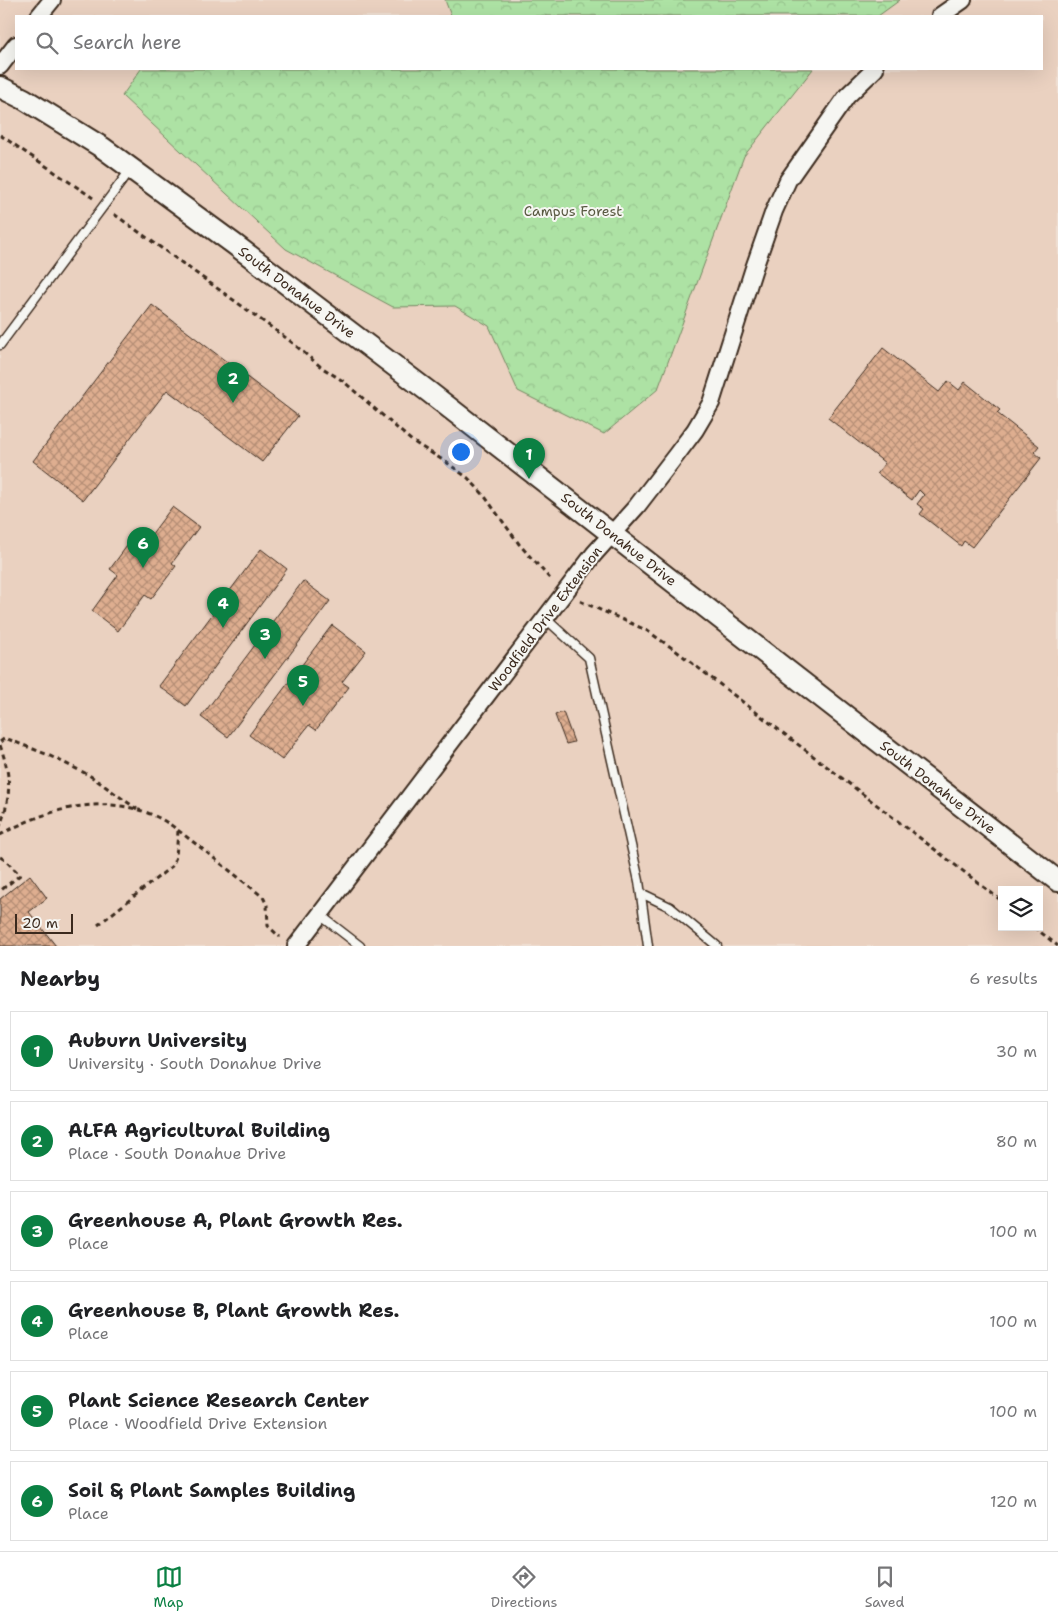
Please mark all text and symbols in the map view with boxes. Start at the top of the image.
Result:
search box [15,15,1043,70]
icon: search [33,29,61,57]
text: Search here [73,30,182,55]
park label: Campus Forest [524,202,622,220]
street label: South Donahue Drive [235,242,359,342]
pin: 2 [217,362,249,403]
pin: 1 [513,438,545,479]
your location [448,439,474,465]
street label: South Donahue Drive [558,488,680,590]
pin: 6 [127,527,159,568]
street label: Woodfield Drive Extension [484,542,606,695]
pin: 4 [207,587,239,628]
pin: 3 [249,618,281,659]
pin: 5 [287,665,319,706]
street label: South Donahue Drive [877,736,999,838]
map controls [998,886,1043,931]
button: layers [998,886,1043,931]
scale bar [15,911,72,934]
text: 20 m [22,914,58,932]
text: Nearby [20,965,100,993]
text: 6 results [969,968,1038,989]
text: Auburn University [68,1028,247,1053]
text: 1 [33,1041,41,1062]
text: 30 m [996,1041,1037,1062]
text: University · South Donahue Drive [68,1053,322,1074]
text: ALFA Agricultural Building [68,1118,330,1143]
text: 2 [31,1131,43,1152]
text: 80 m [996,1131,1037,1152]
text: Place · South Donahue Drive [68,1143,286,1164]
text: Greenhouse A, Plant Growth Res. [68,1208,403,1233]
text: 3 [31,1221,43,1242]
text: 100 m [989,1221,1037,1242]
text: Place [68,1233,109,1254]
text: Greenhouse B, Plant Growth Res. [68,1298,399,1323]
text: 4 [31,1311,43,1332]
text: 100 m [989,1311,1037,1332]
text: Place [68,1323,109,1344]
text: Plant Science Research Center [68,1388,369,1413]
text: 5 [32,1401,42,1422]
text: 100 m [989,1401,1037,1422]
text: Place · Woodfield Drive Extension [68,1413,327,1434]
text: Soil & Plant Samples Building [68,1478,355,1503]
text: 6 [31,1491,43,1512]
text: 120 m [990,1491,1037,1512]
text: Place [68,1503,109,1524]
tab: Map [154,1563,184,1611]
tab: Directions [491,1563,557,1611]
tab: Saved [865,1563,904,1611]

